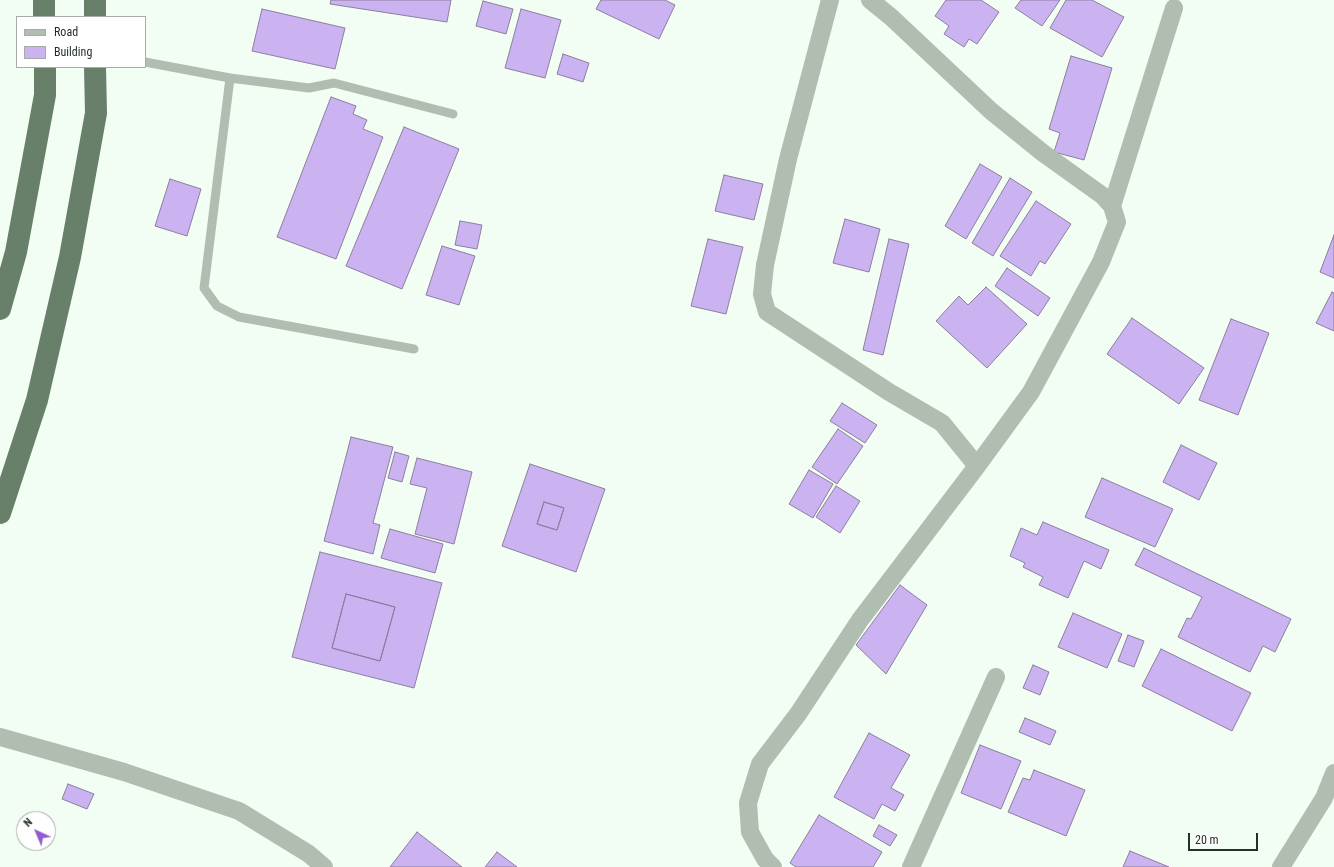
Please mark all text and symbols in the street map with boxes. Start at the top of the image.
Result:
legend [16,16,146,68]
text: Road [54,25,78,39]
text: Building [54,45,92,59]
north arrow [16,811,56,851]
text: N [21,816,35,830]
scale bar [1190,825,1260,851]
text: 20 m [1195,833,1219,847]

